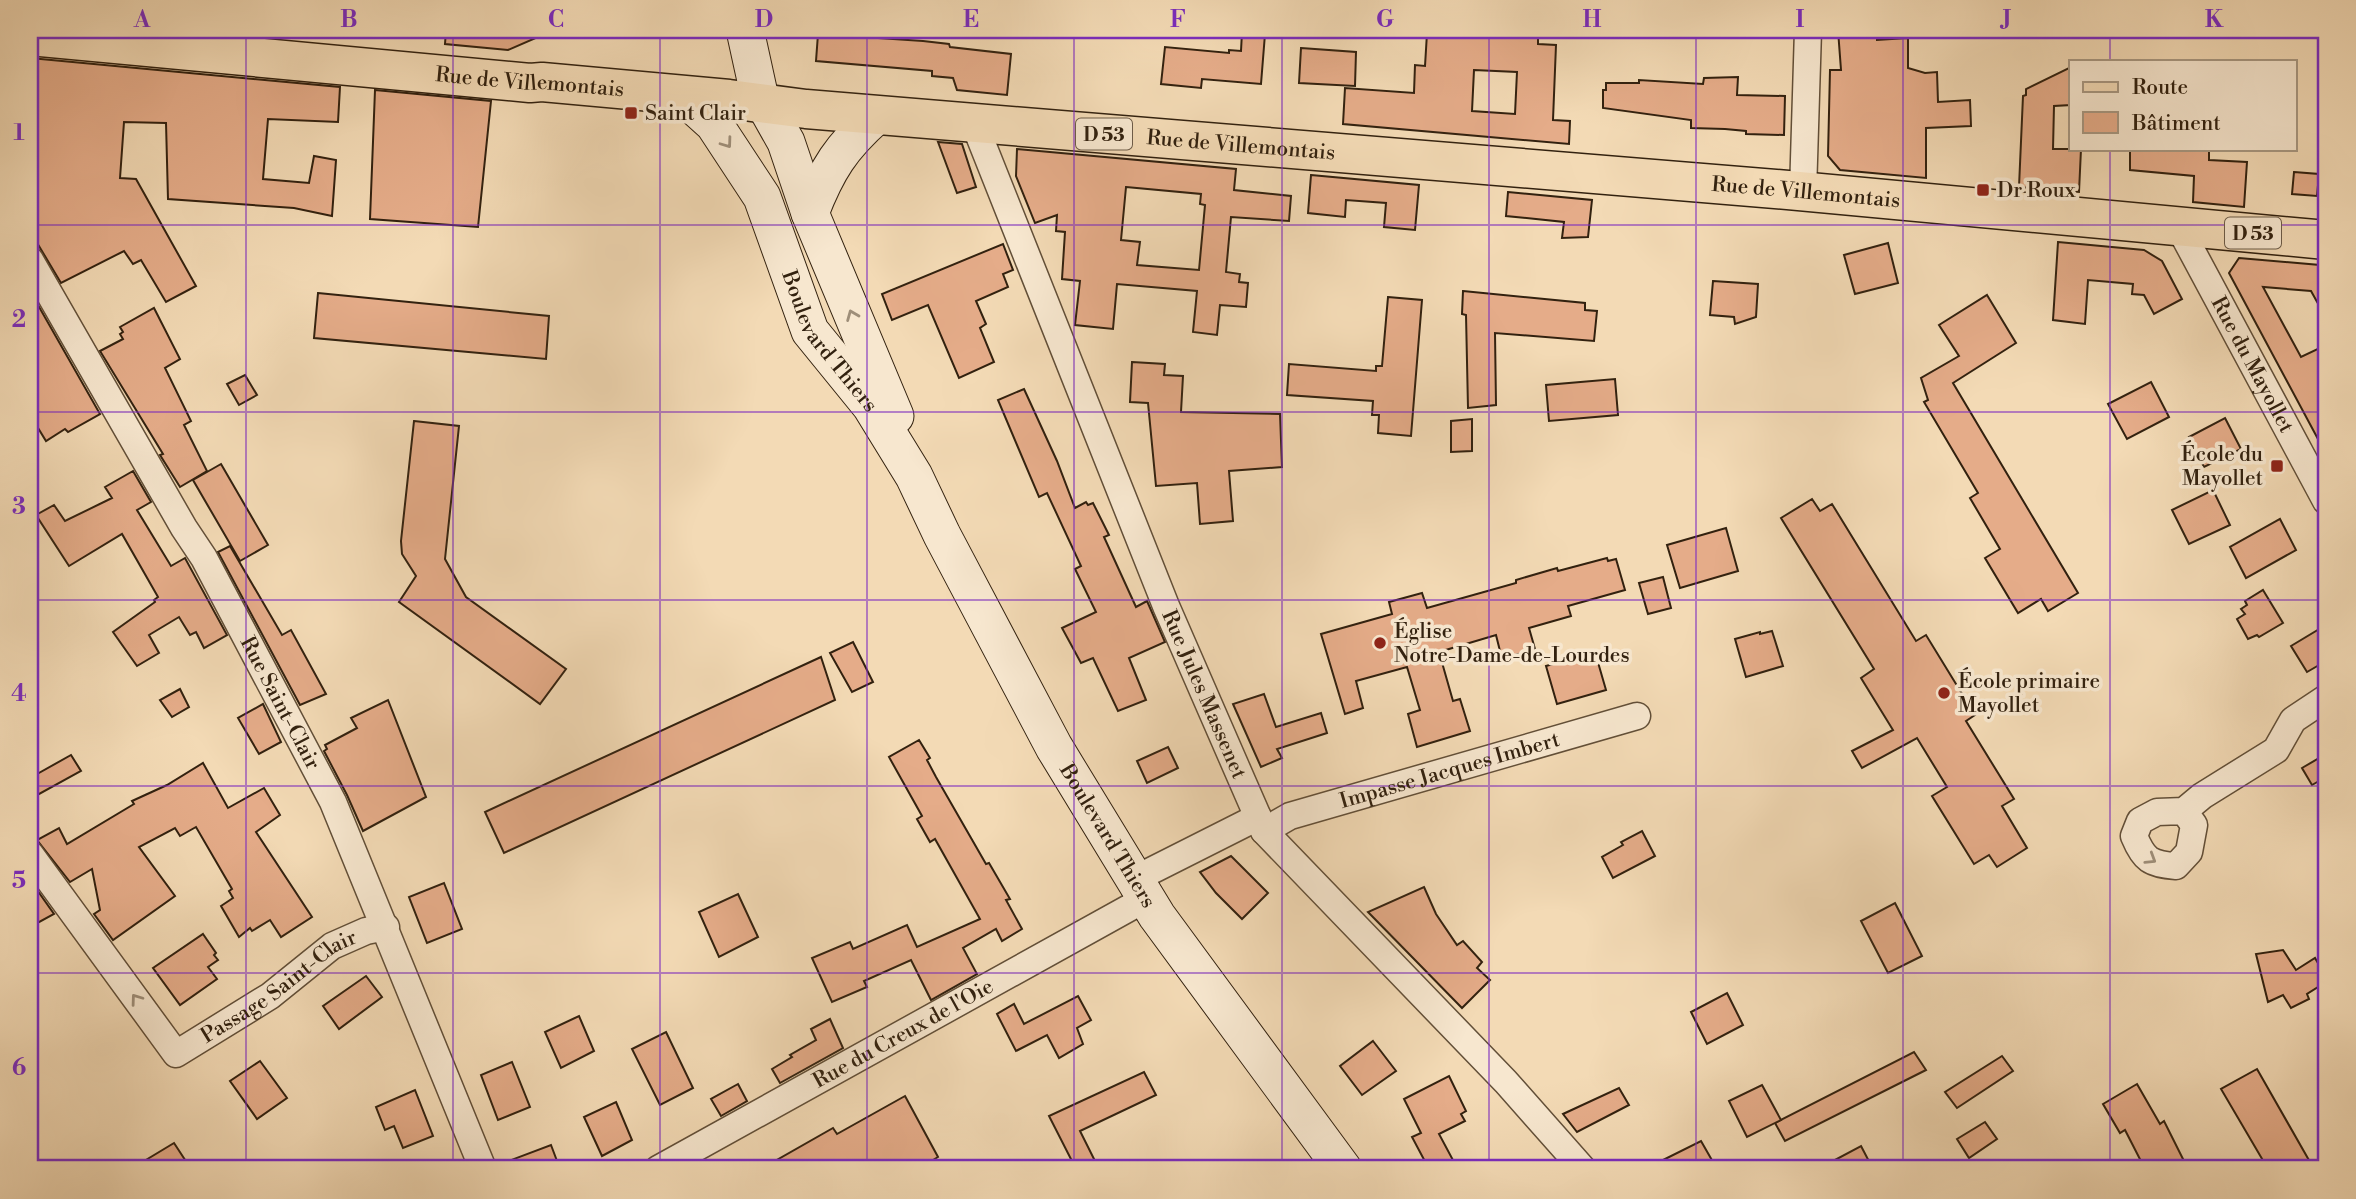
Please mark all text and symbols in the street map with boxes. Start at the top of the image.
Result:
text: A [133,6,151,34]
text: B [340,6,358,34]
text: C [548,6,564,34]
text: D [755,6,773,34]
text: E [963,6,979,34]
text: F [1170,6,1186,34]
text: G [1376,6,1394,34]
text: H [1583,6,1602,34]
text: I [1796,6,1805,34]
text: J [2000,6,2012,34]
text: K [2205,6,2224,34]
legend [2069,60,2296,150]
street label: Rue de Villemontais [434,62,625,103]
text: Route [2132,75,2188,101]
place label: Saint Clair [645,101,746,127]
marker: Saint Clair [623,105,639,121]
text: Bâtiment [2131,111,2221,137]
road number: D 53 [1076,118,1132,150]
text: 1 [13,119,25,147]
street label: Rue de Villemontais [1145,125,1336,167]
one-way arrow [719,135,731,148]
street label: Rue de Villemontais [1710,172,1901,214]
place label: Dr Roux [1997,178,2076,204]
marker: Dr Roux [1975,182,1991,198]
road number: D 53 [2225,218,2281,248]
street label: Boulevard Thiers [775,266,883,418]
street label: Rue du Mayollet [2205,292,2299,438]
text: 2 [12,306,26,334]
one-way arrow [846,310,860,323]
place label: École du Mayollet [2181,440,2264,492]
marker: École du Mayollet [2269,458,2285,474]
text: 3 [12,493,26,521]
street label: Rue Jules Massenet [1155,606,1252,784]
place label: Église Notre-Dame-de-Lourdes [1394,617,1630,669]
street label: Rue Saint-Clair [234,632,326,774]
marker: Église Notre-Dame-de-Lourdes [1372,635,1388,651]
place label: École primaire Mayollet [1958,667,2100,719]
text: 4 [11,680,27,708]
marker: École primaire Mayollet [1936,685,1952,701]
street label: Impasse Jacques Imbert [1337,727,1563,815]
street label: Boulevard Thiers [1053,758,1161,913]
one-way arrow [2143,850,2156,863]
text: 5 [12,867,26,895]
street label: Passage Saint-Clair [196,925,361,1049]
street label: Rue du Creux de l'Oie [809,974,998,1095]
one-way arrow [131,994,144,1007]
text: 6 [12,1054,26,1082]

